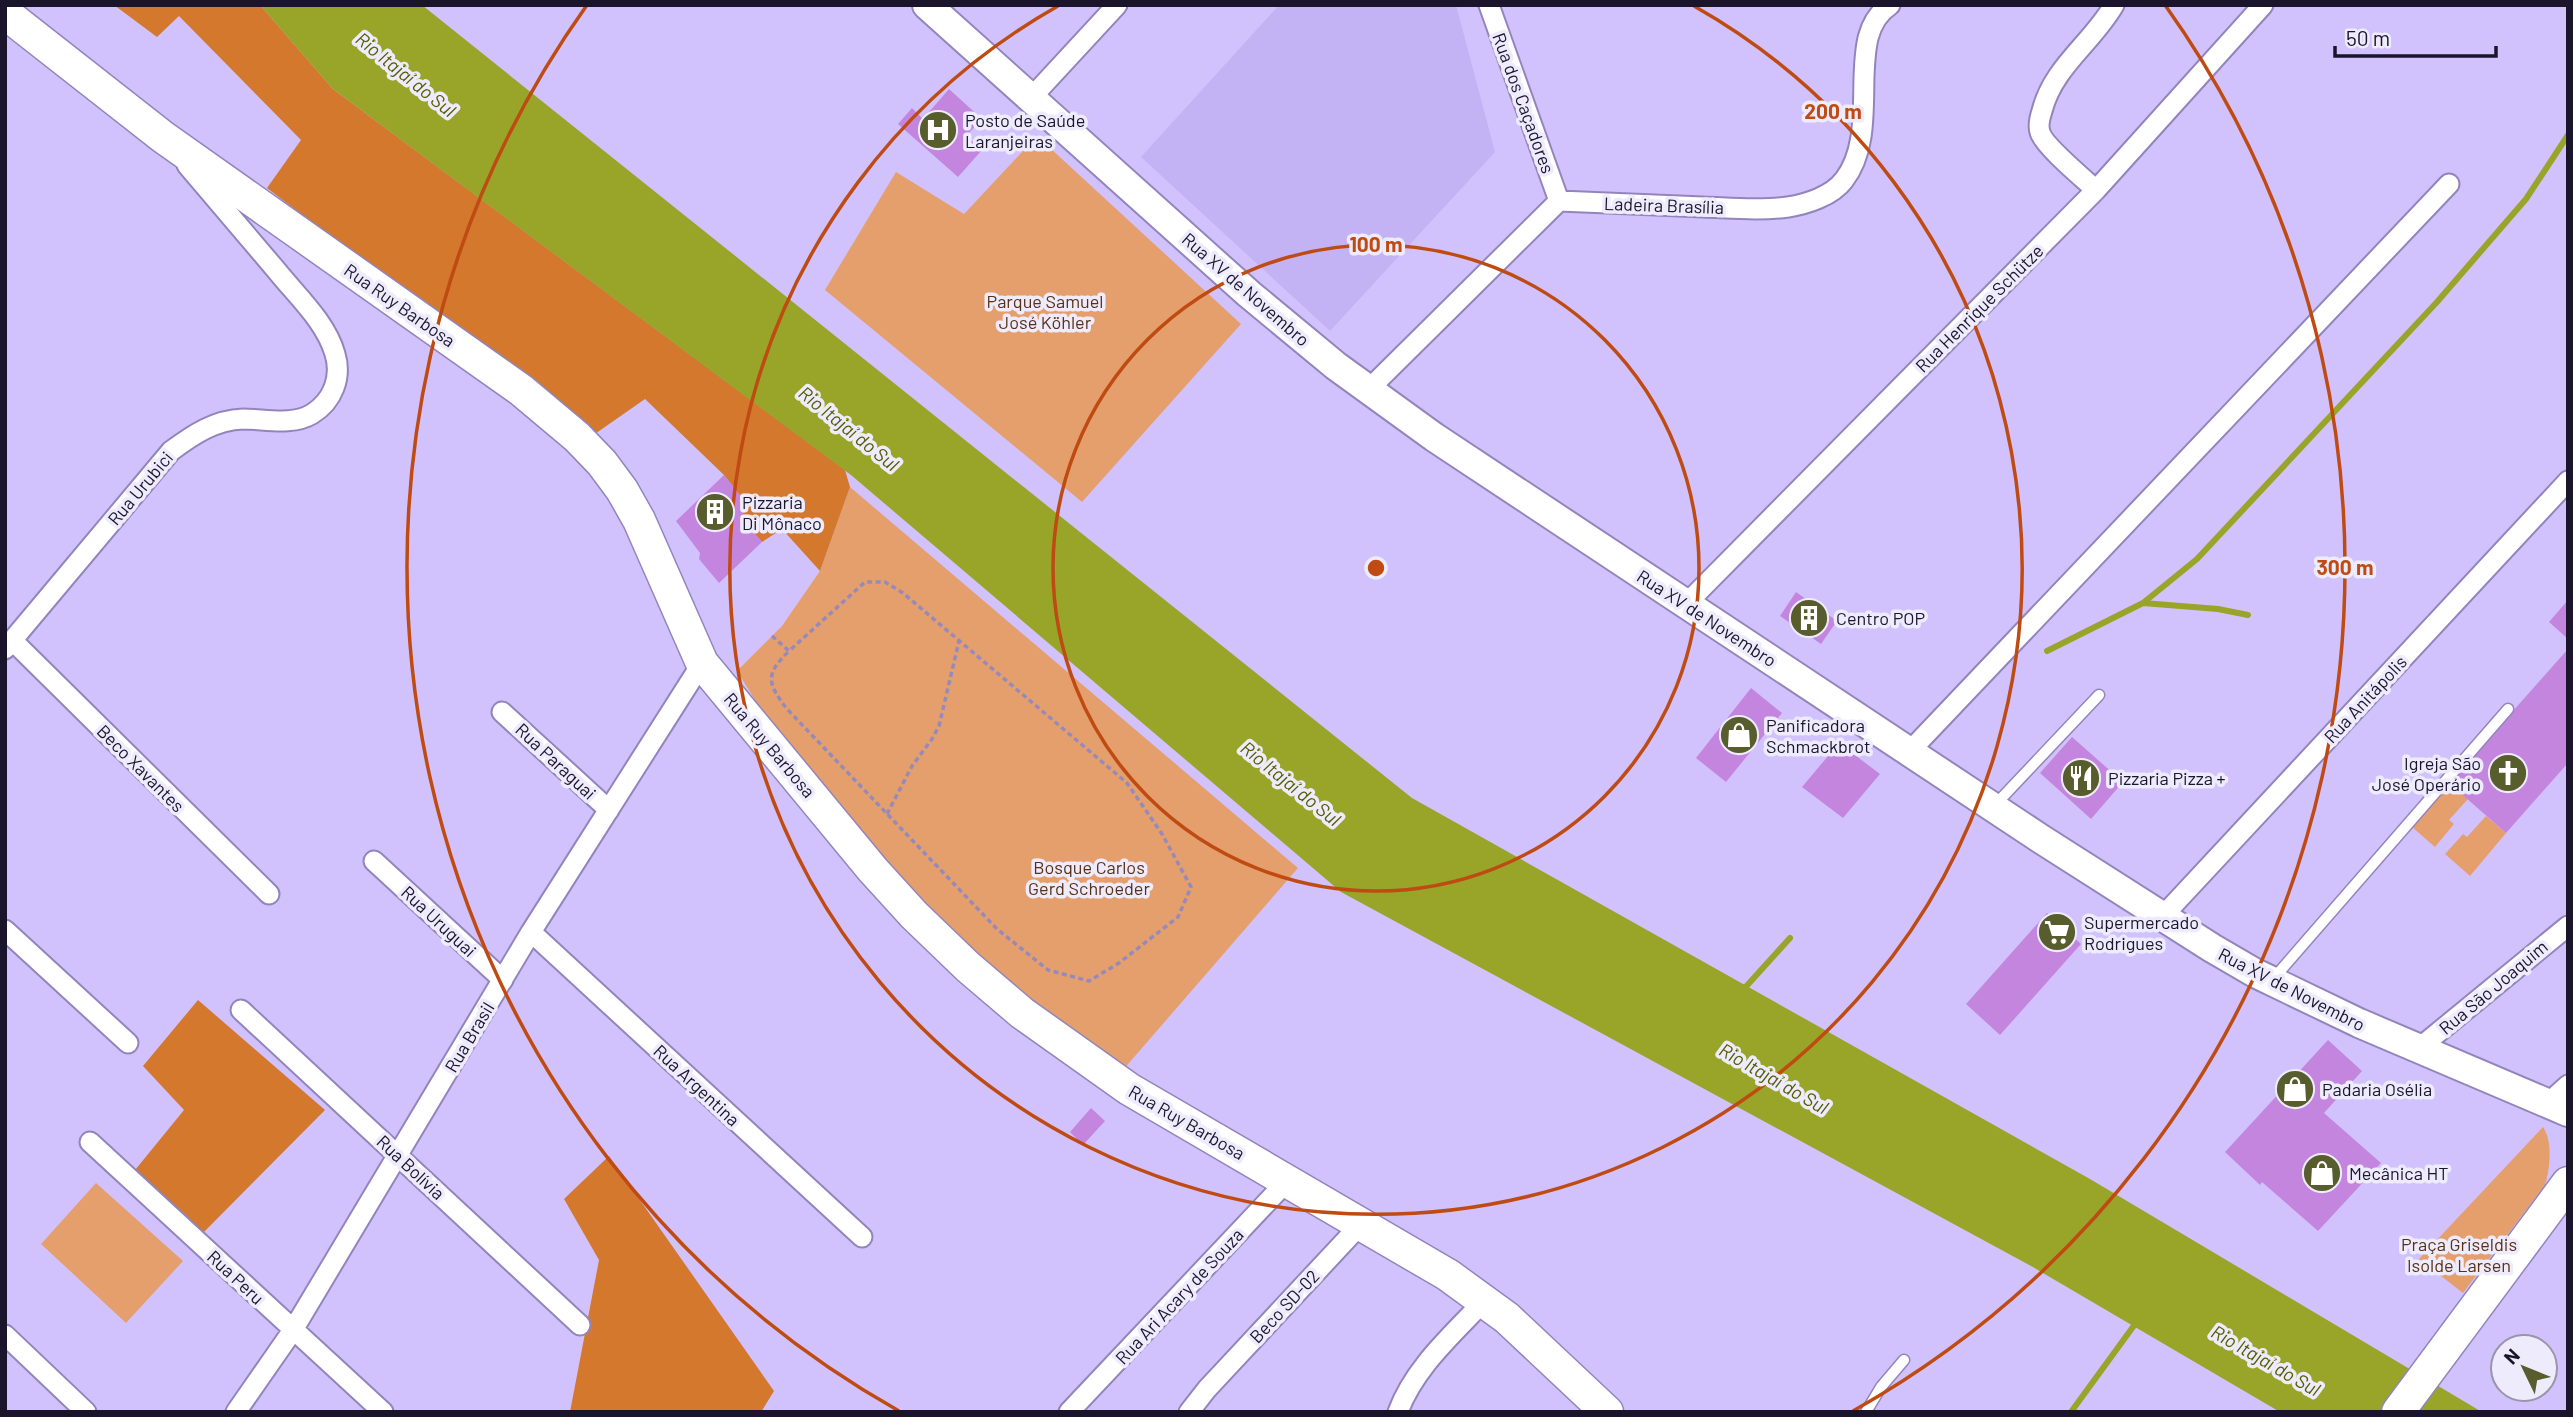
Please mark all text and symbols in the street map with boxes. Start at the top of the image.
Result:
scale bar [2335,14,2496,58]
text: 50 m [2346,25,2390,50]
water label: Rio Itajaí do Sul [351,27,461,122]
street label: Rua dos Caçadores [1488,30,1560,176]
text: 200 m [1804,98,1862,123]
hospital icon: Posto de Saúde Laranjeiras [917,109,959,151]
place label: Posto de Saúde Laranjeiras [965,109,1085,152]
street label: Ladeira Brasília [1604,192,1724,218]
street label: Rua XV de Novembro [1178,228,1314,350]
text: 100 m [1349,231,1403,256]
street label: Rua Henrique Schütze [1910,239,2048,377]
street label: Rua Ruy Barbosa [340,259,460,351]
park label: Parque Samuel José Köhler [987,290,1103,333]
water label: Rio Itajaí do Sul [794,381,904,476]
street label: Rua Urubici [103,447,177,529]
building icon: Pizzaria Di Mônaco [694,491,736,533]
place label: Pizzaria Di Mônaco [742,491,822,534]
text: 300 m [2316,554,2374,579]
centre of rings [1364,556,1388,580]
street label: Rua XV de Novembro [1633,565,1781,671]
building icon: Centro POP [1788,597,1830,639]
place label: Centro POP [1836,607,1925,629]
street label: Rua Anitápolis [2319,651,2411,747]
street label: Rua Ruy Barbosa [720,688,820,802]
shop icon: Panificadora Schmackbrot [1718,714,1760,756]
place label: Panificadora Schmackbrot [1766,714,1871,757]
street label: Rua Paraguai [511,718,601,804]
street label: Beco Xavantes [93,720,189,816]
water label: Rio Itajaí do Sul [1236,736,1346,831]
place label: Igreja São José Operário [2372,752,2481,795]
church icon: Igreja São José Operário [2487,752,2529,794]
restaurant icon: Pizzaria Pizza + [2060,757,2102,799]
place label: Pizzaria Pizza + [2108,767,2225,789]
park label: Bosque Carlos Gerd Schroeder [1028,856,1150,899]
street label: Rua Uruguai [397,881,481,961]
supermarket icon: Supermercado Rodrigues [2036,911,2078,953]
place label: Supermercado Rodrigues [2084,911,2199,954]
street label: Rua São Joaquim [2434,935,2552,1039]
street label: Rua XV de Novembro [2215,942,2369,1036]
street label: Rua Brasil [440,998,498,1076]
water label: Rio Itajaí do Sul [1715,1038,1833,1119]
street label: Rua Argentina [649,1040,745,1130]
shop icon: Padaria Osélia [2274,1068,2316,1110]
place label: Padaria Osélia [2322,1078,2432,1100]
street label: Rua Ruy Barbosa [1125,1080,1249,1164]
street label: Rua Bolívia [372,1130,450,1204]
shop icon: Mecânica HT [2301,1152,2343,1194]
place label: Mecânica HT [2349,1162,2448,1184]
street label: Rua Ari Acary de Souza [1110,1224,1248,1368]
park label: Praça Griseldis Isolde Larsen [2401,1233,2517,1276]
street label: Rua Peru [203,1245,269,1309]
street label: Beco SD-02 [1245,1265,1323,1347]
water label: Rio Itajaí do Sul [2207,1320,2325,1401]
north arrow [2489,1333,2559,1403]
text: N [2498,1344,2524,1369]

